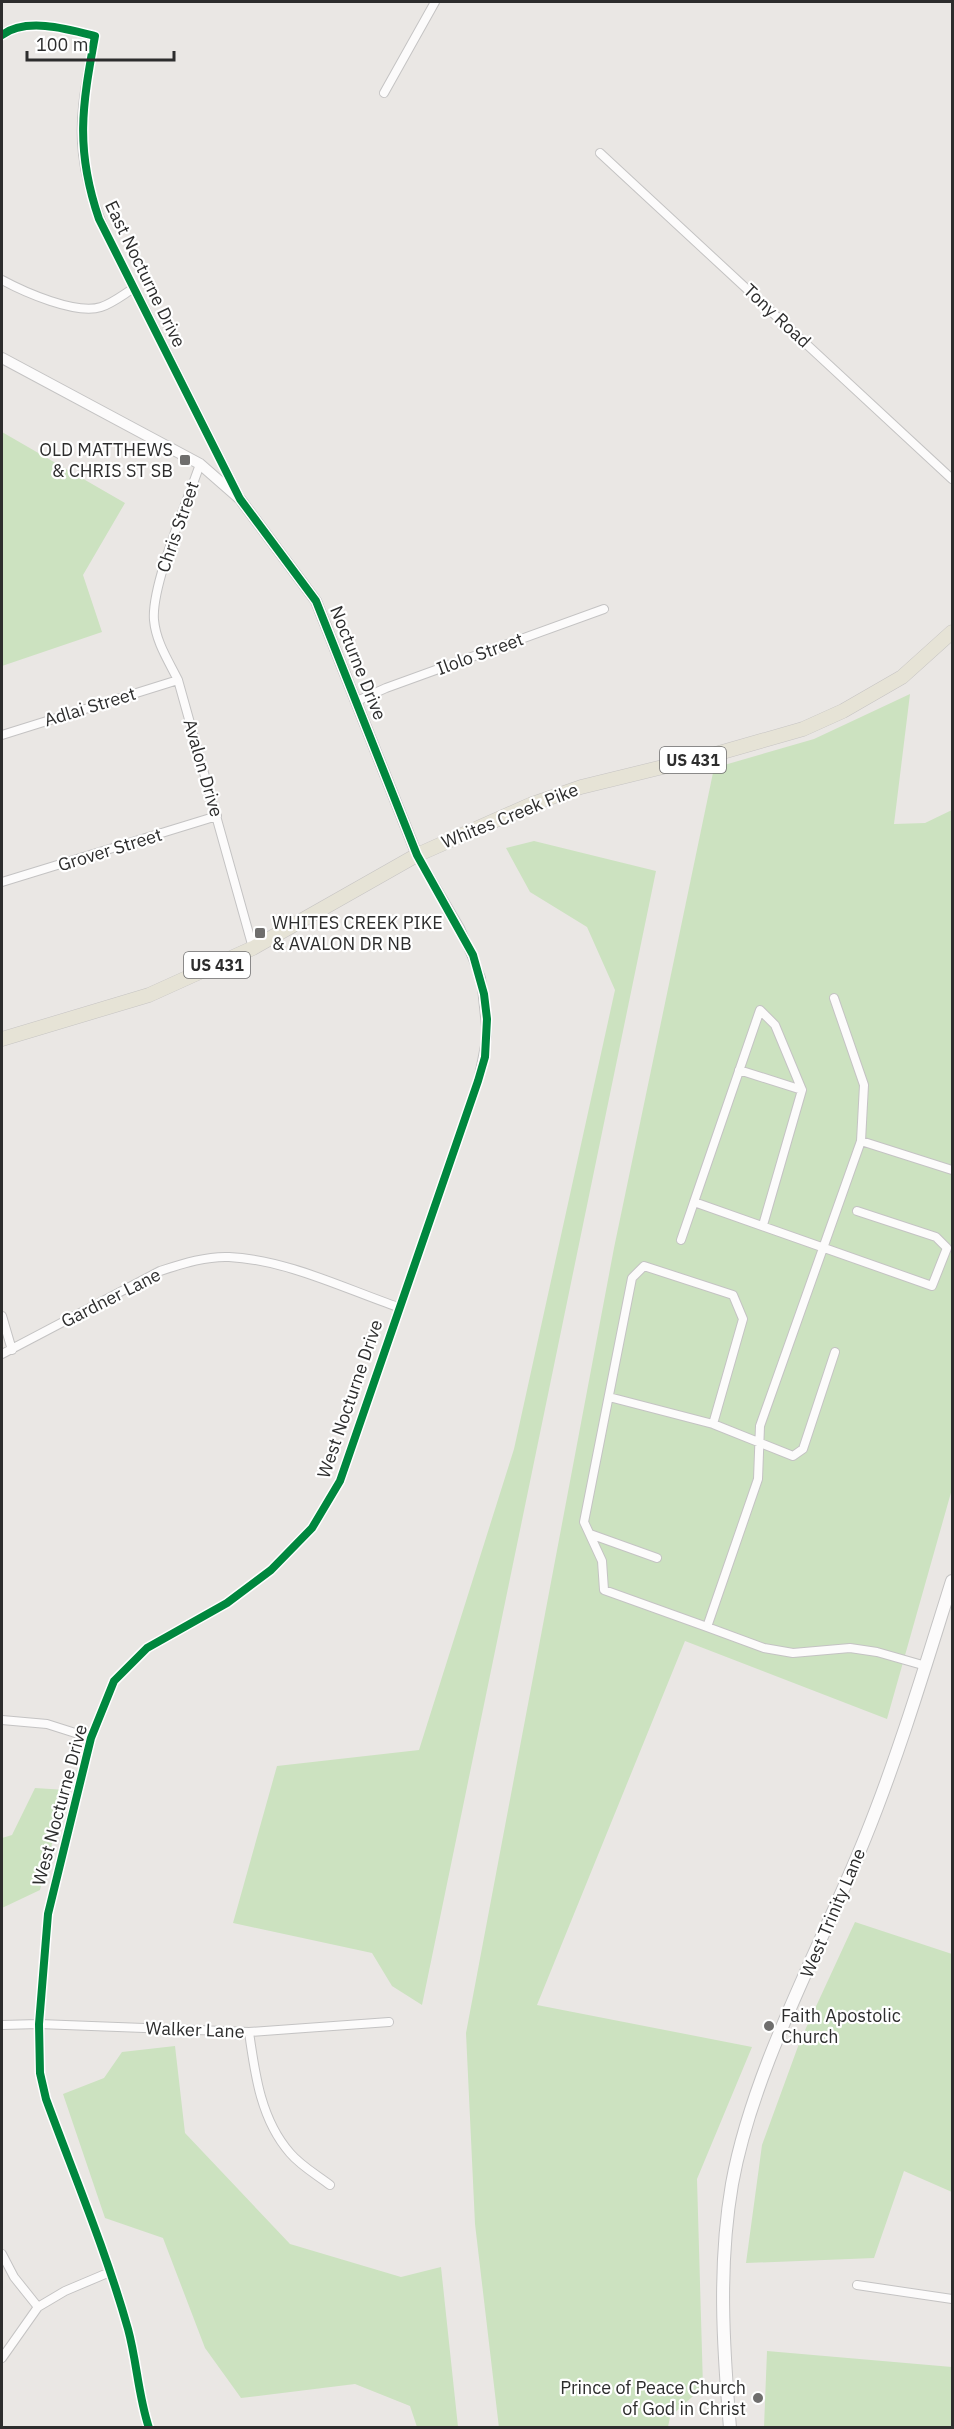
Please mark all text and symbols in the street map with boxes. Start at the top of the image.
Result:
scale bar [27,24,174,62]
text: 100 m [36,33,88,56]
street label: East Nocturne Drive [100,197,191,351]
street label: Tony Road [739,279,816,353]
place label: OLD MATTHEWS & CHRIS ST SB [39,438,173,482]
marker: OLD MATTHEWS & CHRIS ST SB [178,453,192,467]
street label: Chris Street [151,478,204,575]
street label: Nocturne Drive [325,602,392,723]
street label: Ilolo Street [433,627,526,680]
street label: Adlai Street [41,682,138,731]
street label: Avalon Drive [179,716,228,820]
road number: US 431 [660,747,726,773]
street label: Whites Creek Pike [438,778,582,853]
street label: Grover Street [55,823,165,876]
place label: WHITES CREEK PIKE & AVALON DR NB [272,911,443,955]
marker: WHITES CREEK PIKE & AVALON DR NB [253,926,267,940]
road number: US 431 [184,952,250,978]
street label: Gardner Lane [57,1263,165,1332]
street label: West Nocturne Drive [312,1317,387,1481]
street label: West Nocturne Drive [27,1722,92,1888]
street label: West Trinity Lane [795,1844,870,1981]
place label: Faith Apostolic Church [781,2004,901,2048]
street label: Walker Lane [145,2016,245,2043]
marker: Faith Apostolic Church [762,2019,776,2033]
place label: Prince of Peace Church of God in Christ [560,2376,746,2420]
marker: Prince of Peace Church of God in Christ [751,2391,765,2405]

